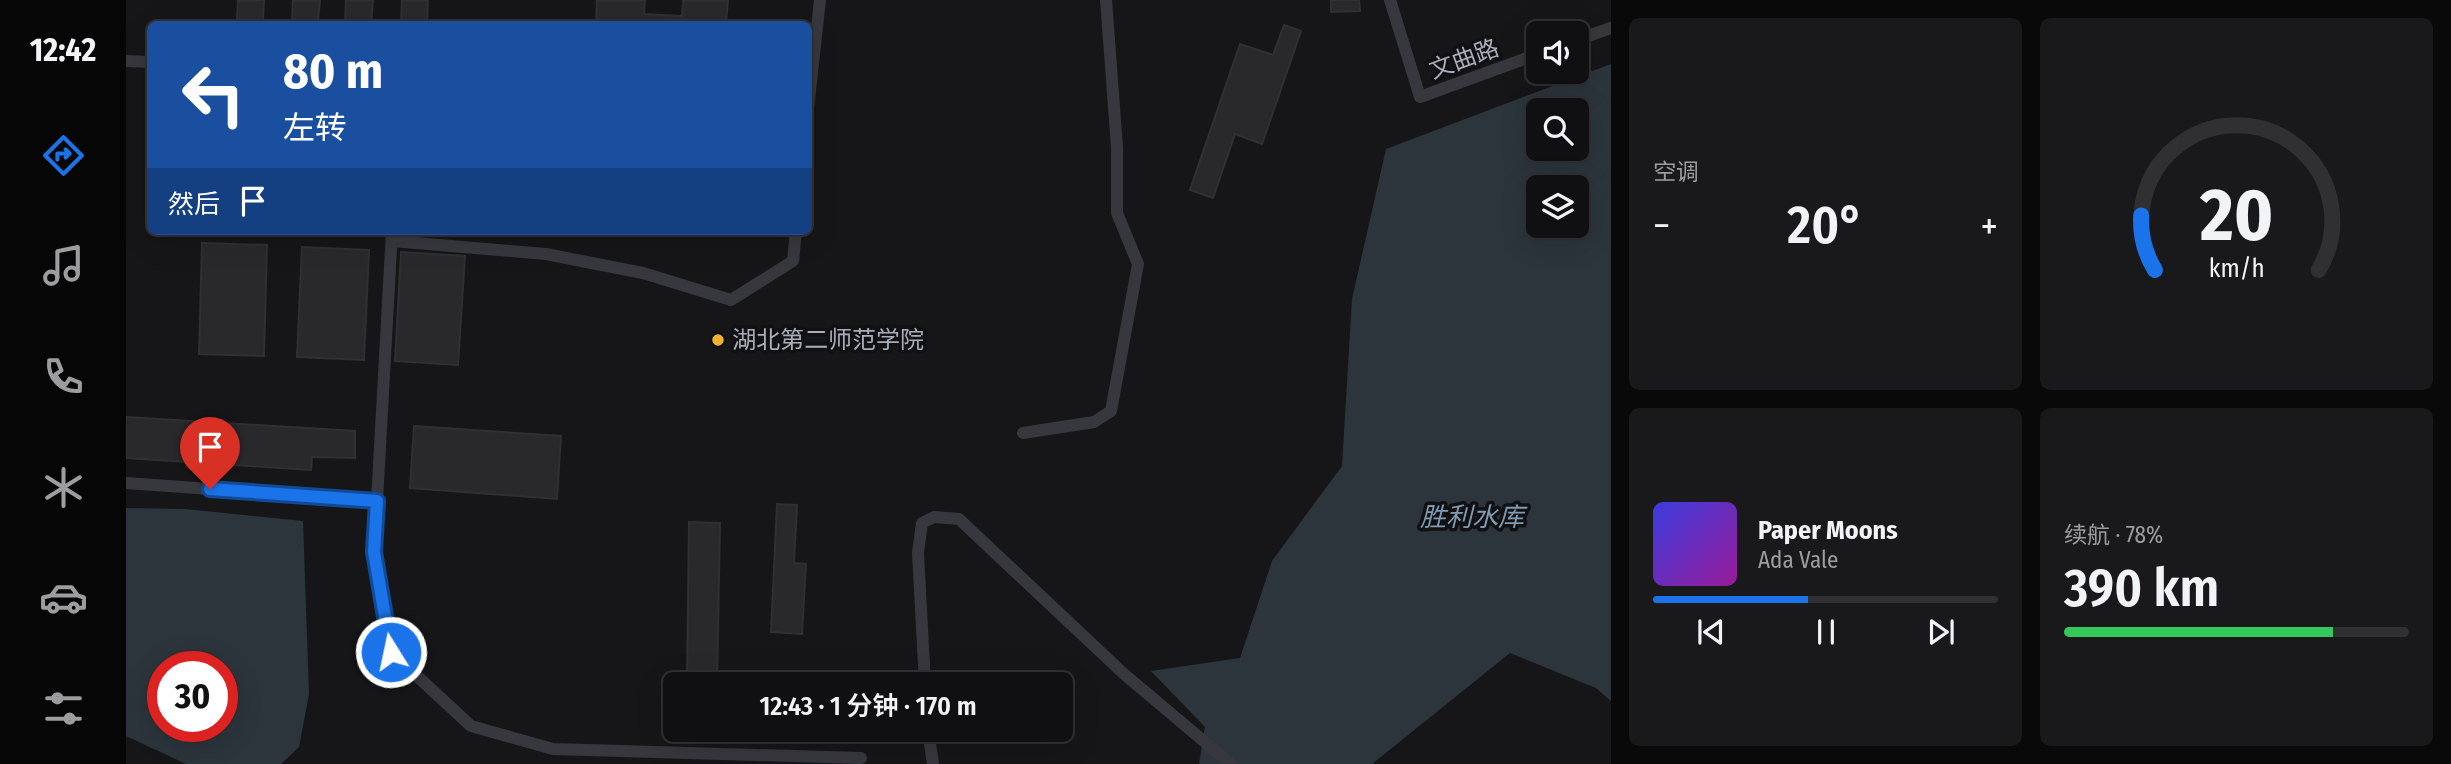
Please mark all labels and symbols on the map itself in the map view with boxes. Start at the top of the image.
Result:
street label: 文曲路 [1425,34,1503,84]
place label: 湖北第二师范学院 [732,326,924,354]
marker: 湖北第二师范学院 [710,332,726,348]
pin [180,417,240,489]
water label: 胜利水库 [1420,502,1528,533]
position arrow [354,615,428,689]
speed limit sign: 30 [147,651,238,742]

